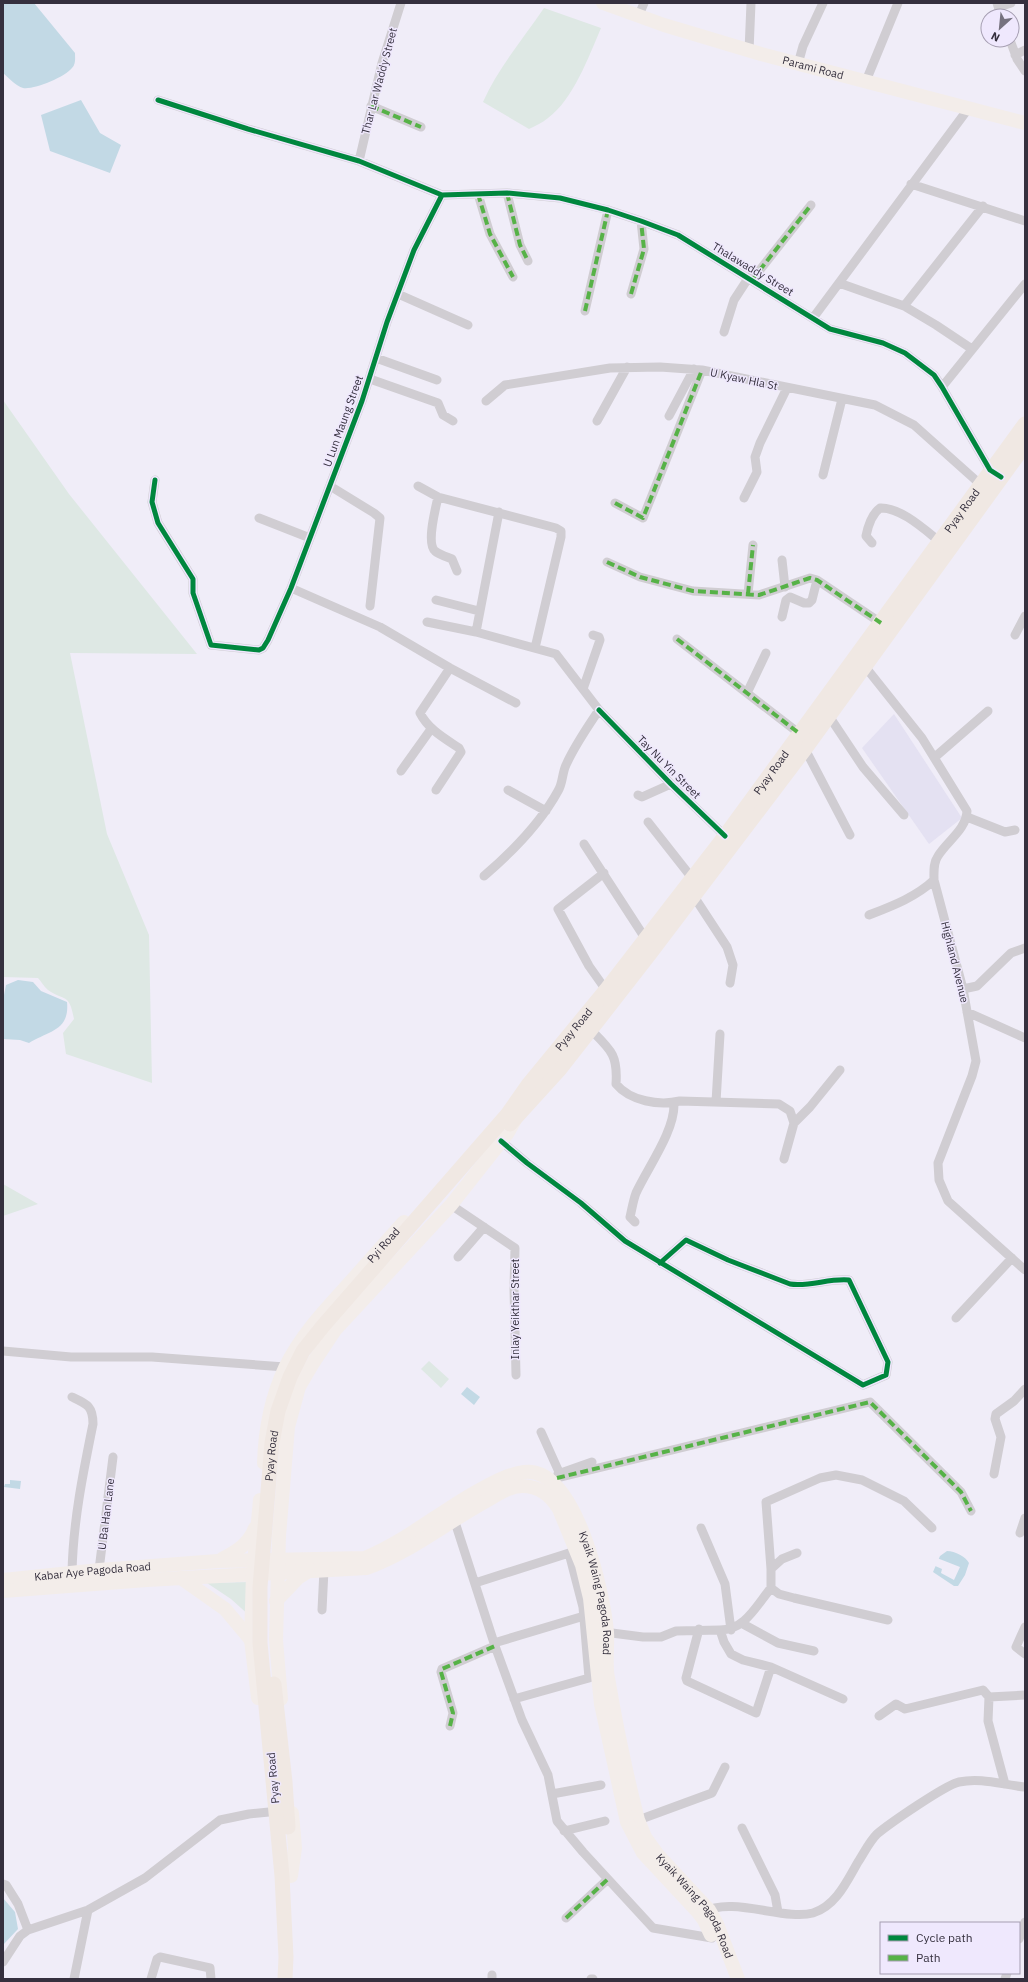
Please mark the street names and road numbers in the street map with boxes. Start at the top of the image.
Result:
street label: Thar Lar Waddy Street [358,26,400,136]
street label: Parami Road [781,53,845,82]
street label: Thalawaddy Street [710,239,796,299]
street label: U Kyaw Hla St [709,365,779,393]
street label: U Lun Maung Street [320,373,366,469]
street label: Pyay Road [941,486,983,535]
street label: Tay Nu Yin Street [634,732,704,802]
street label: Pyay Road [750,748,792,797]
street label: Highland Avenue [938,920,972,1004]
street label: Pyay Road [552,1005,595,1054]
street label: Pyi Road [364,1224,403,1266]
street label: Inlay Yeikthar Street [508,1258,522,1359]
street label: Pyay Road [262,1429,281,1482]
street label: U Ba Han Lane [95,1477,117,1551]
street label: Kyaik Waing Pagoda Road [576,1529,614,1655]
street label: Kabar Aye Pagoda Road [34,1559,151,1584]
street label: Pyay Road [264,1752,282,1804]
street label: Kyaik Waing Pagoda Road [653,1851,736,1960]

